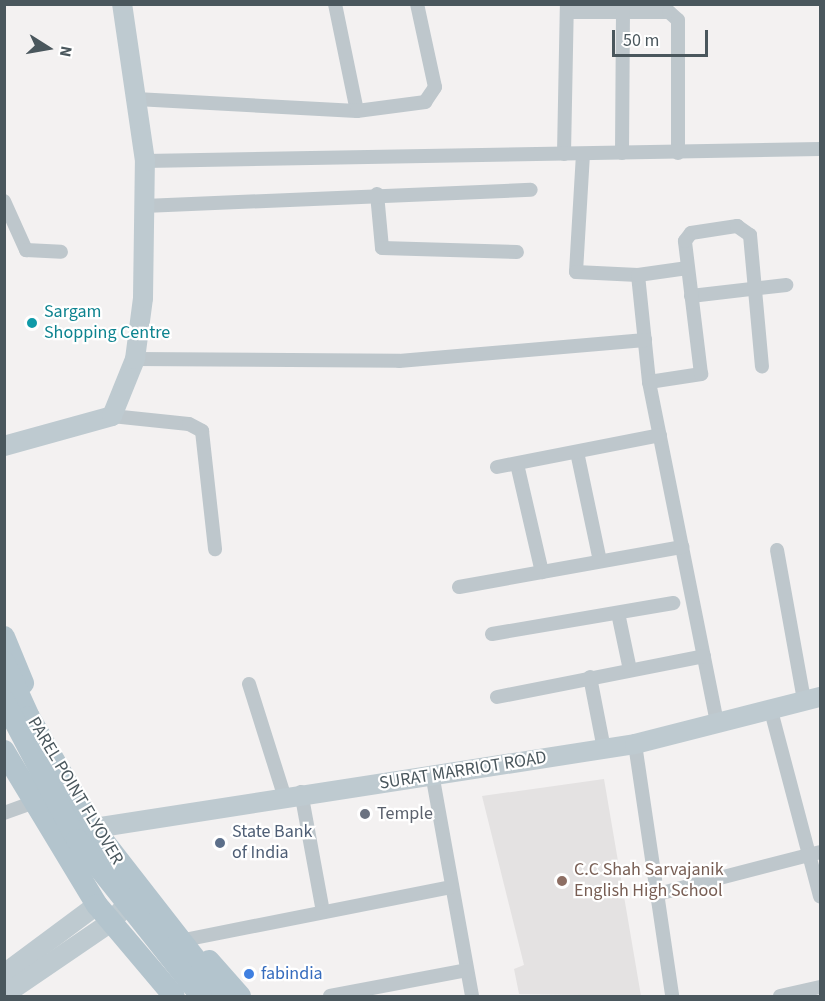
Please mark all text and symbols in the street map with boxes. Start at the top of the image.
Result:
north arrow [18,18,78,78]
scale bar [615,18,711,56]
text: 50 m [623,28,659,53]
text: N [54,44,77,59]
place label: Sargam Shopping Centre [44,302,170,344]
marker: Sargam Shopping Centre [25,316,39,330]
street label: PAREL POINT FLYOVER [22,713,128,869]
street label: SURAT MARRIOT ROAD [378,747,548,795]
place label: Temple [377,803,433,825]
marker: Temple [358,807,372,821]
place label: State Bank of India [232,822,312,864]
marker: State Bank of India [213,836,227,850]
place label: C.C Shah Sarvajanik English High School [574,860,724,902]
marker: C.C Shah Sarvajanik English High School [555,874,569,888]
place label: fabindia [261,963,323,985]
marker: fabindia [242,967,256,981]

